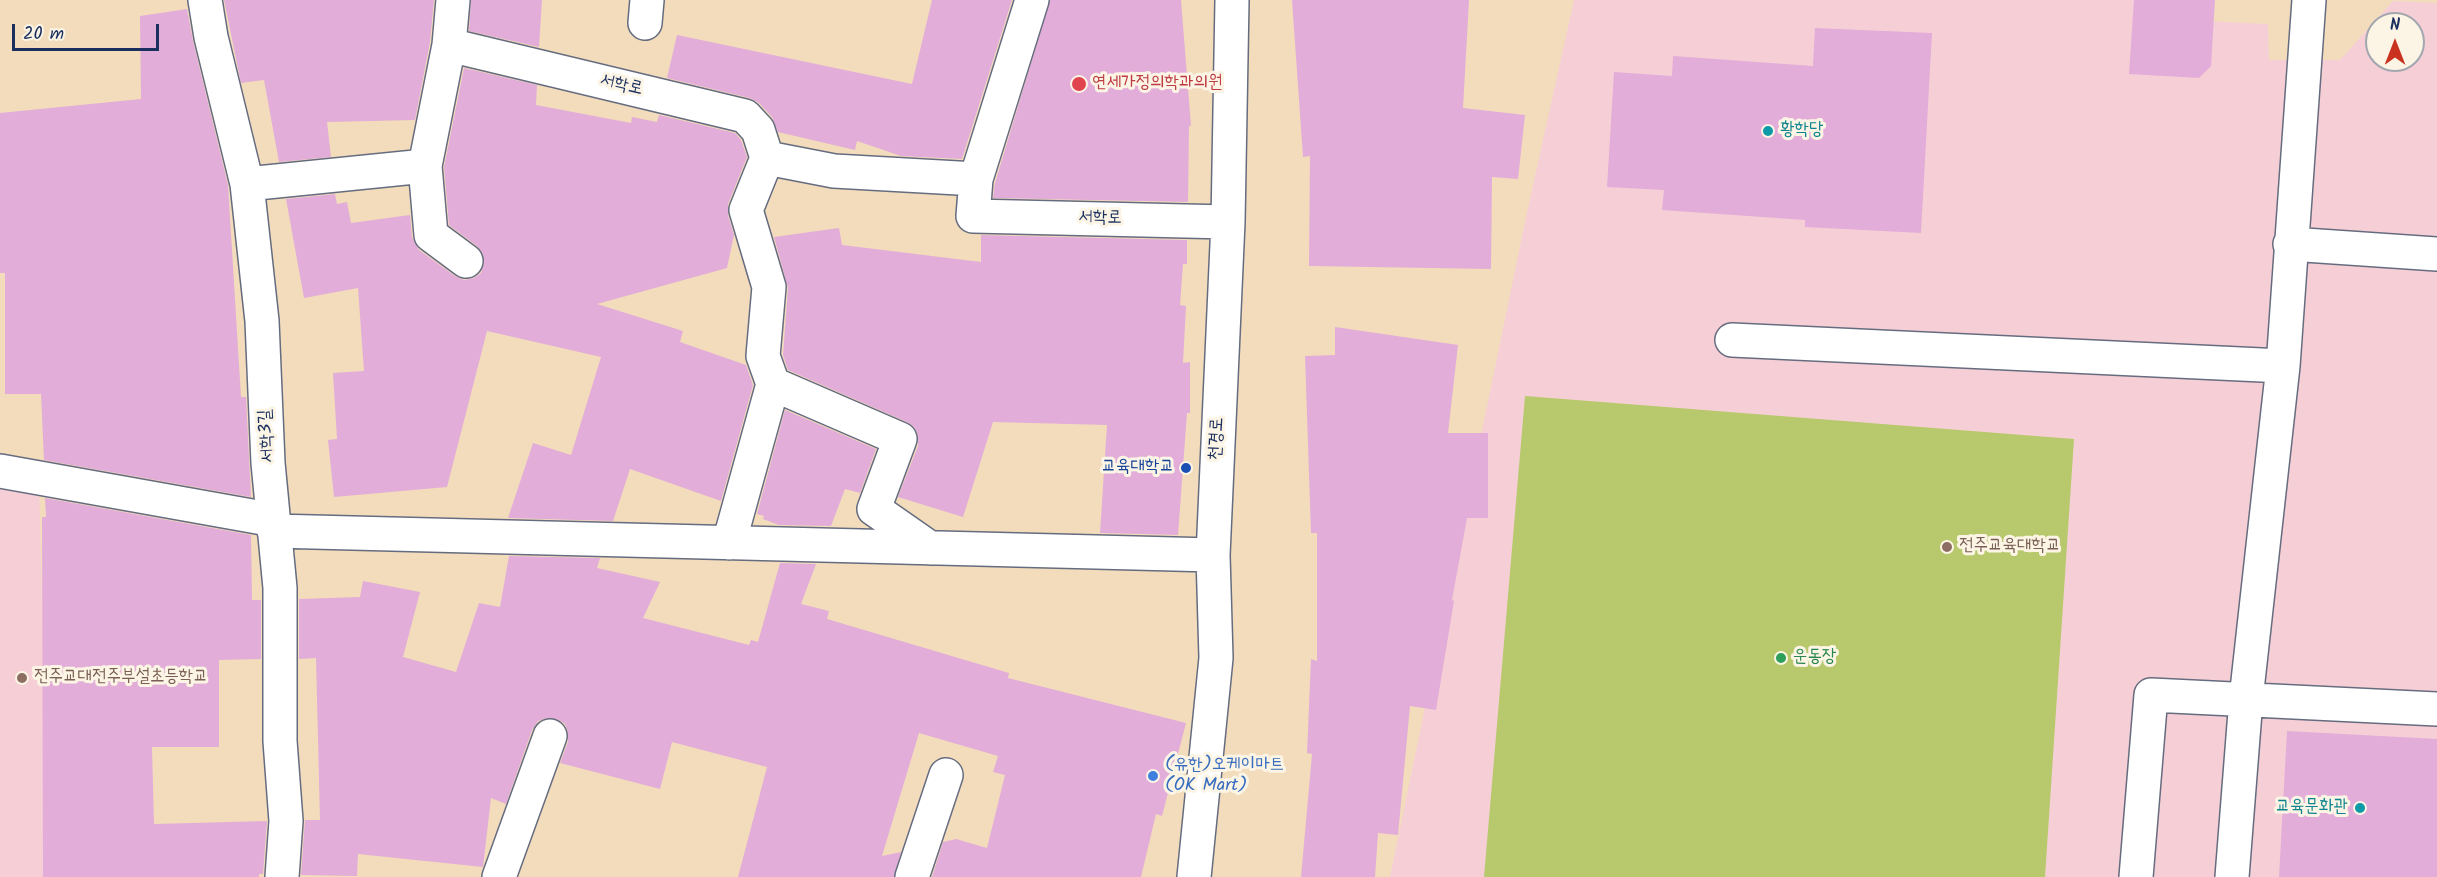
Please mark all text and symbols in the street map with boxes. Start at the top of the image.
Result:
scale bar [15,12,162,50]
north arrow [2365,12,2425,72]
text: N [2390,13,2400,38]
text: 20 m [23,20,64,49]
street label: 서학로 [597,71,645,101]
place label: 연세가정의학과의원 [1092,73,1222,95]
marker: 연세가정의학과의원 [1070,75,1088,93]
place label: 황학당 [1780,120,1823,142]
marker: 황학당 [1761,124,1775,138]
street label: 서학로 [1078,208,1122,230]
street label: 서학3길 [256,409,280,463]
street label: 천경로 [1206,417,1230,461]
place label: 교육대학교 [1102,457,1174,479]
marker: 교육대학교 [1179,461,1193,475]
place label: 전주교육대학교 [1959,536,2060,558]
marker: 전주교육대학교 [1940,540,1954,554]
place label: 운동장 [1793,647,1836,669]
marker: 운동장 [1774,651,1788,665]
place label: 전주교대전주부설초등학교 [34,667,208,689]
marker: 전주교대전주부설초등학교 [15,671,29,685]
place label: (유한)오케이마트 (OK Mart) [1165,755,1284,798]
marker: (유한)오케이마트 (OK Mart) [1146,769,1160,783]
place label: 교육문화관 [2276,797,2348,819]
marker: 교육문화관 [2353,801,2367,815]

